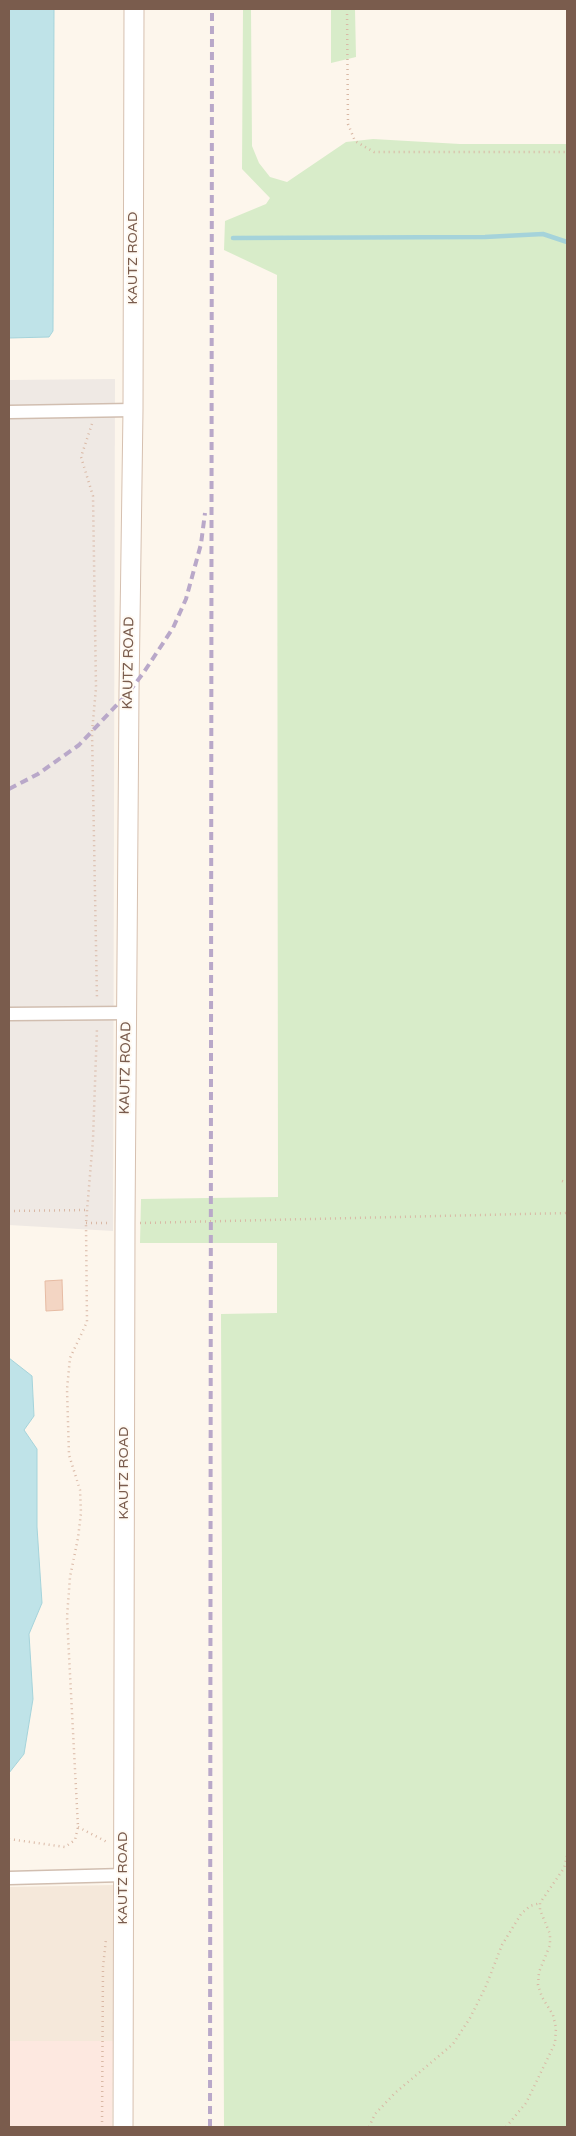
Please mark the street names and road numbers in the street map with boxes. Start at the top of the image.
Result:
street label: KAUTZ ROAD [125,211,141,305]
street label: KAUTZ ROAD [120,616,138,710]
street label: KAUTZ ROAD [117,1021,135,1115]
street label: KAUTZ ROAD [116,1426,132,1520]
street label: KAUTZ ROAD [115,1831,131,1925]

